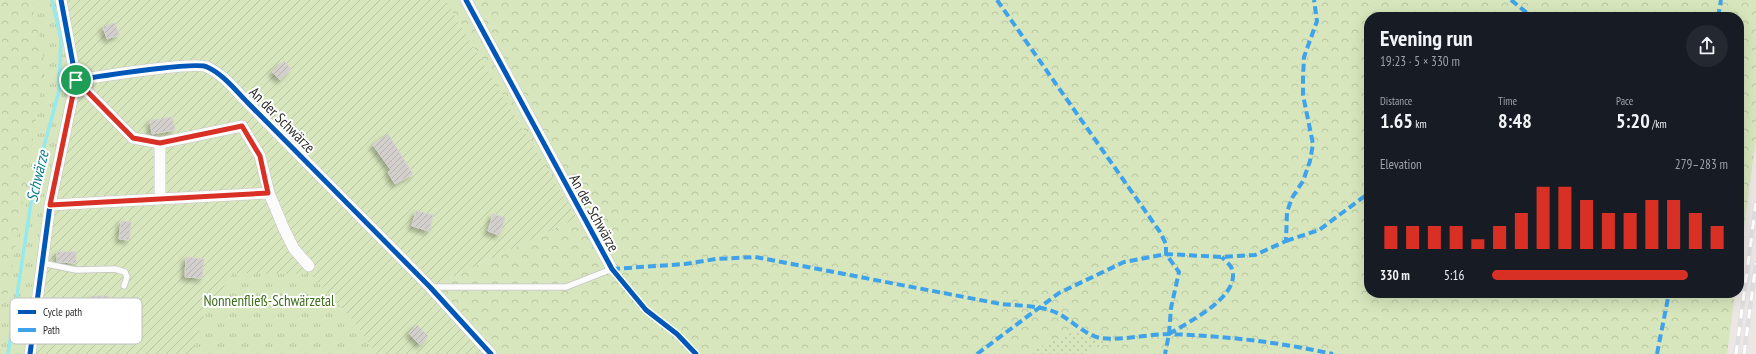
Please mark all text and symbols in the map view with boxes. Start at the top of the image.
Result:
text: Evening run [1380,24,1473,52]
button: share [1686,25,1728,67]
text: 19:23 · 5 × 330 m [1380,53,1460,70]
pin [59,63,93,97]
icon: arrive [65,69,87,91]
street label: An der Schwärze [245,83,319,157]
text: Distance [1380,94,1412,108]
text: Time [1498,94,1517,108]
text: Pace [1616,94,1633,108]
text: 1.65 [1380,108,1413,134]
text: 8:48 [1498,108,1532,134]
text: 5:20 [1616,108,1650,134]
text: km [1413,117,1427,131]
text: /km [1650,117,1667,131]
water label: Schwärze [21,147,53,204]
text: Elevation [1380,156,1422,173]
text: 279–283 m [1675,156,1728,173]
street label: An der Schwärze [565,171,623,255]
text: 330 m [1380,267,1410,284]
text: 5:16 [1444,267,1464,284]
park label: Nonnenfließ-Schwärzetal [203,291,335,310]
legend [10,298,142,344]
text: Cycle path [43,305,82,319]
text: Path [43,323,60,337]

